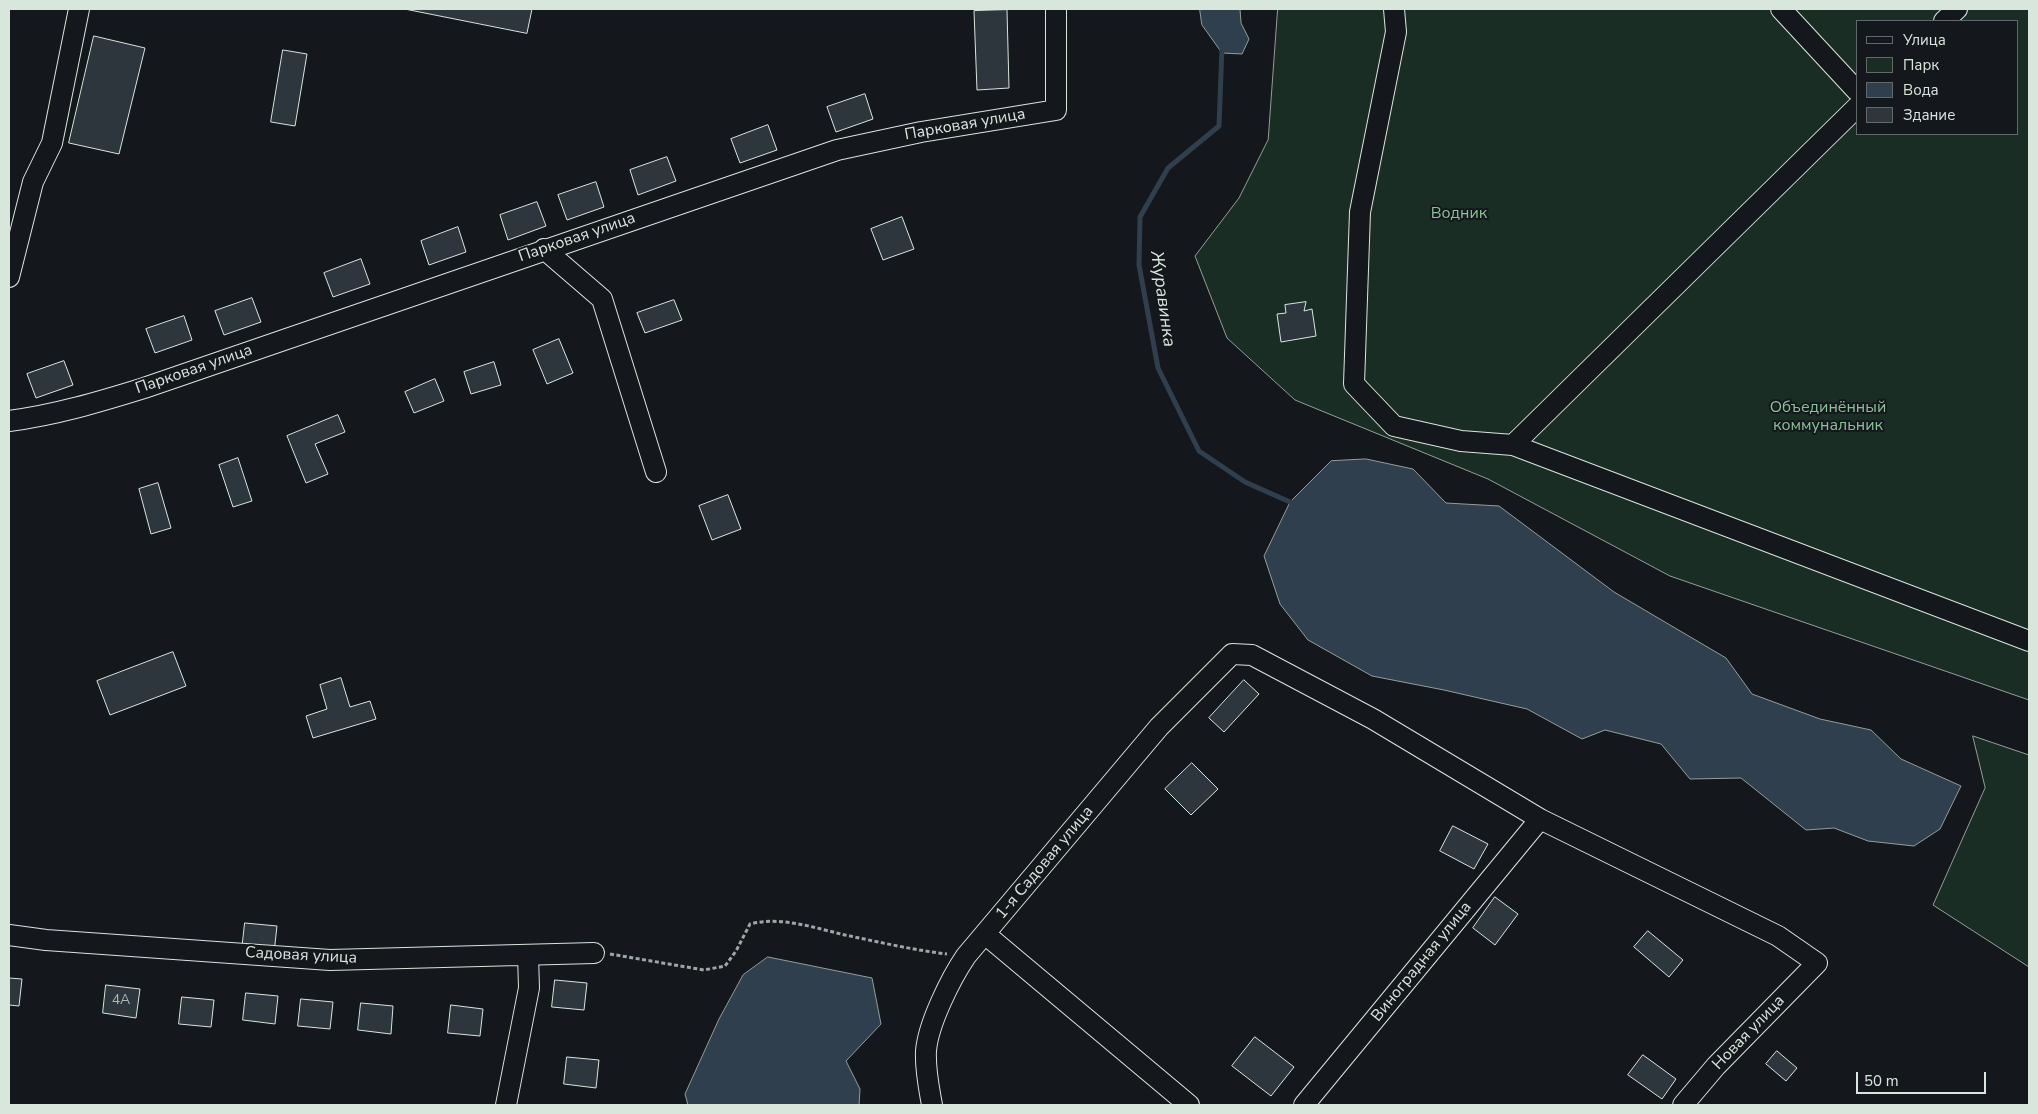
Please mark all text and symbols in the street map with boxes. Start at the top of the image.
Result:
legend [1856,20,2018,135]
text: Улица [1903,30,1946,50]
text: Парк [1903,55,1939,75]
text: Вода [1903,80,1939,100]
street label: Парковая улица [903,105,1027,145]
text: Здание [1903,105,1955,125]
park label: Водник [1431,204,1487,224]
street label: Парковая улица [516,209,638,267]
water label: Журавинка [1145,250,1179,348]
street label: Парковая улица [133,341,255,399]
park label: Объединённый коммунальник [1770,398,1886,436]
street label: 1-я Садовая улица [992,803,1098,923]
street label: Виноградная улица [1368,898,1476,1026]
street label: Садовая улица [244,943,358,969]
street label: Новая улица [1709,992,1789,1074]
house number: 4А [112,993,130,1009]
scale bar [1858,1062,1988,1094]
text: 50 m [1864,1071,1899,1091]

